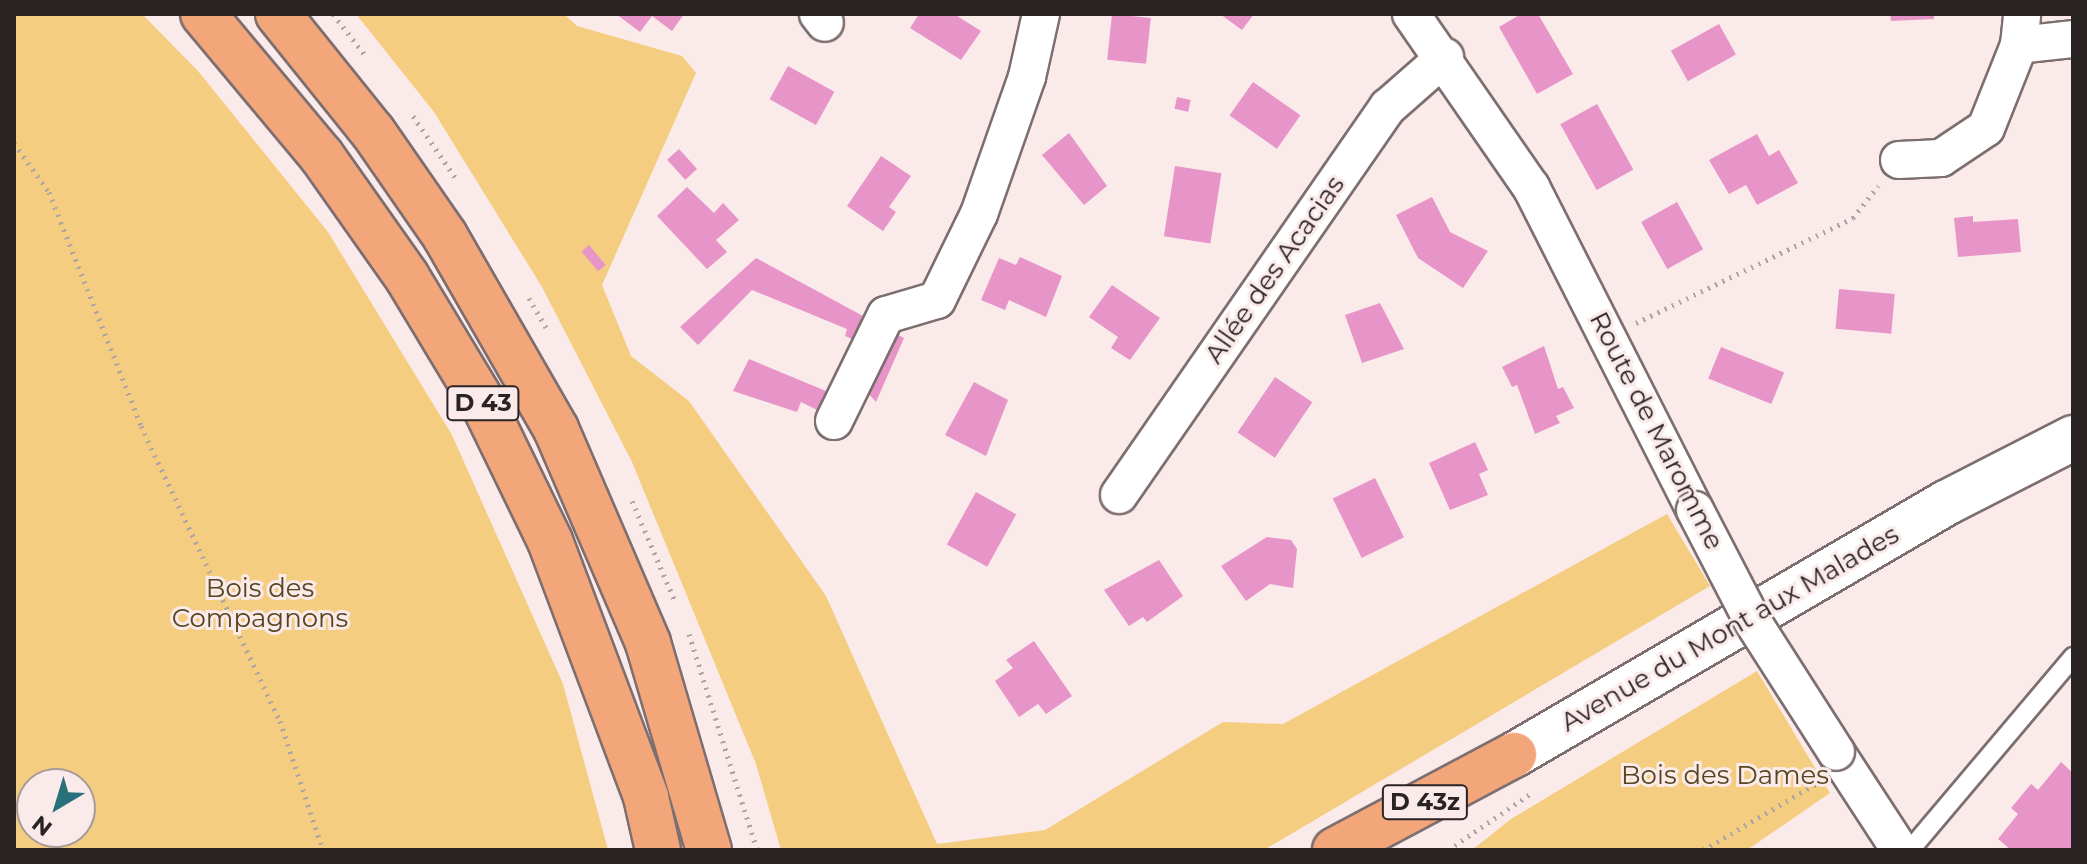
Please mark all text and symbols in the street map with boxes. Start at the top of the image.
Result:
street label: Allée des Acacias [1199,170,1351,370]
street label: Route de Maromme [1582,307,1730,555]
road number: D 43 [445,383,521,423]
street label: Avenue du Mont aux Malades [1556,519,1904,739]
park label: Bois des Compagnons [172,573,348,634]
park label: Bois des Dames [1621,760,1829,792]
north arrow [16,768,96,848]
road number: D 43z [1381,782,1469,822]
text: N [27,810,57,842]

